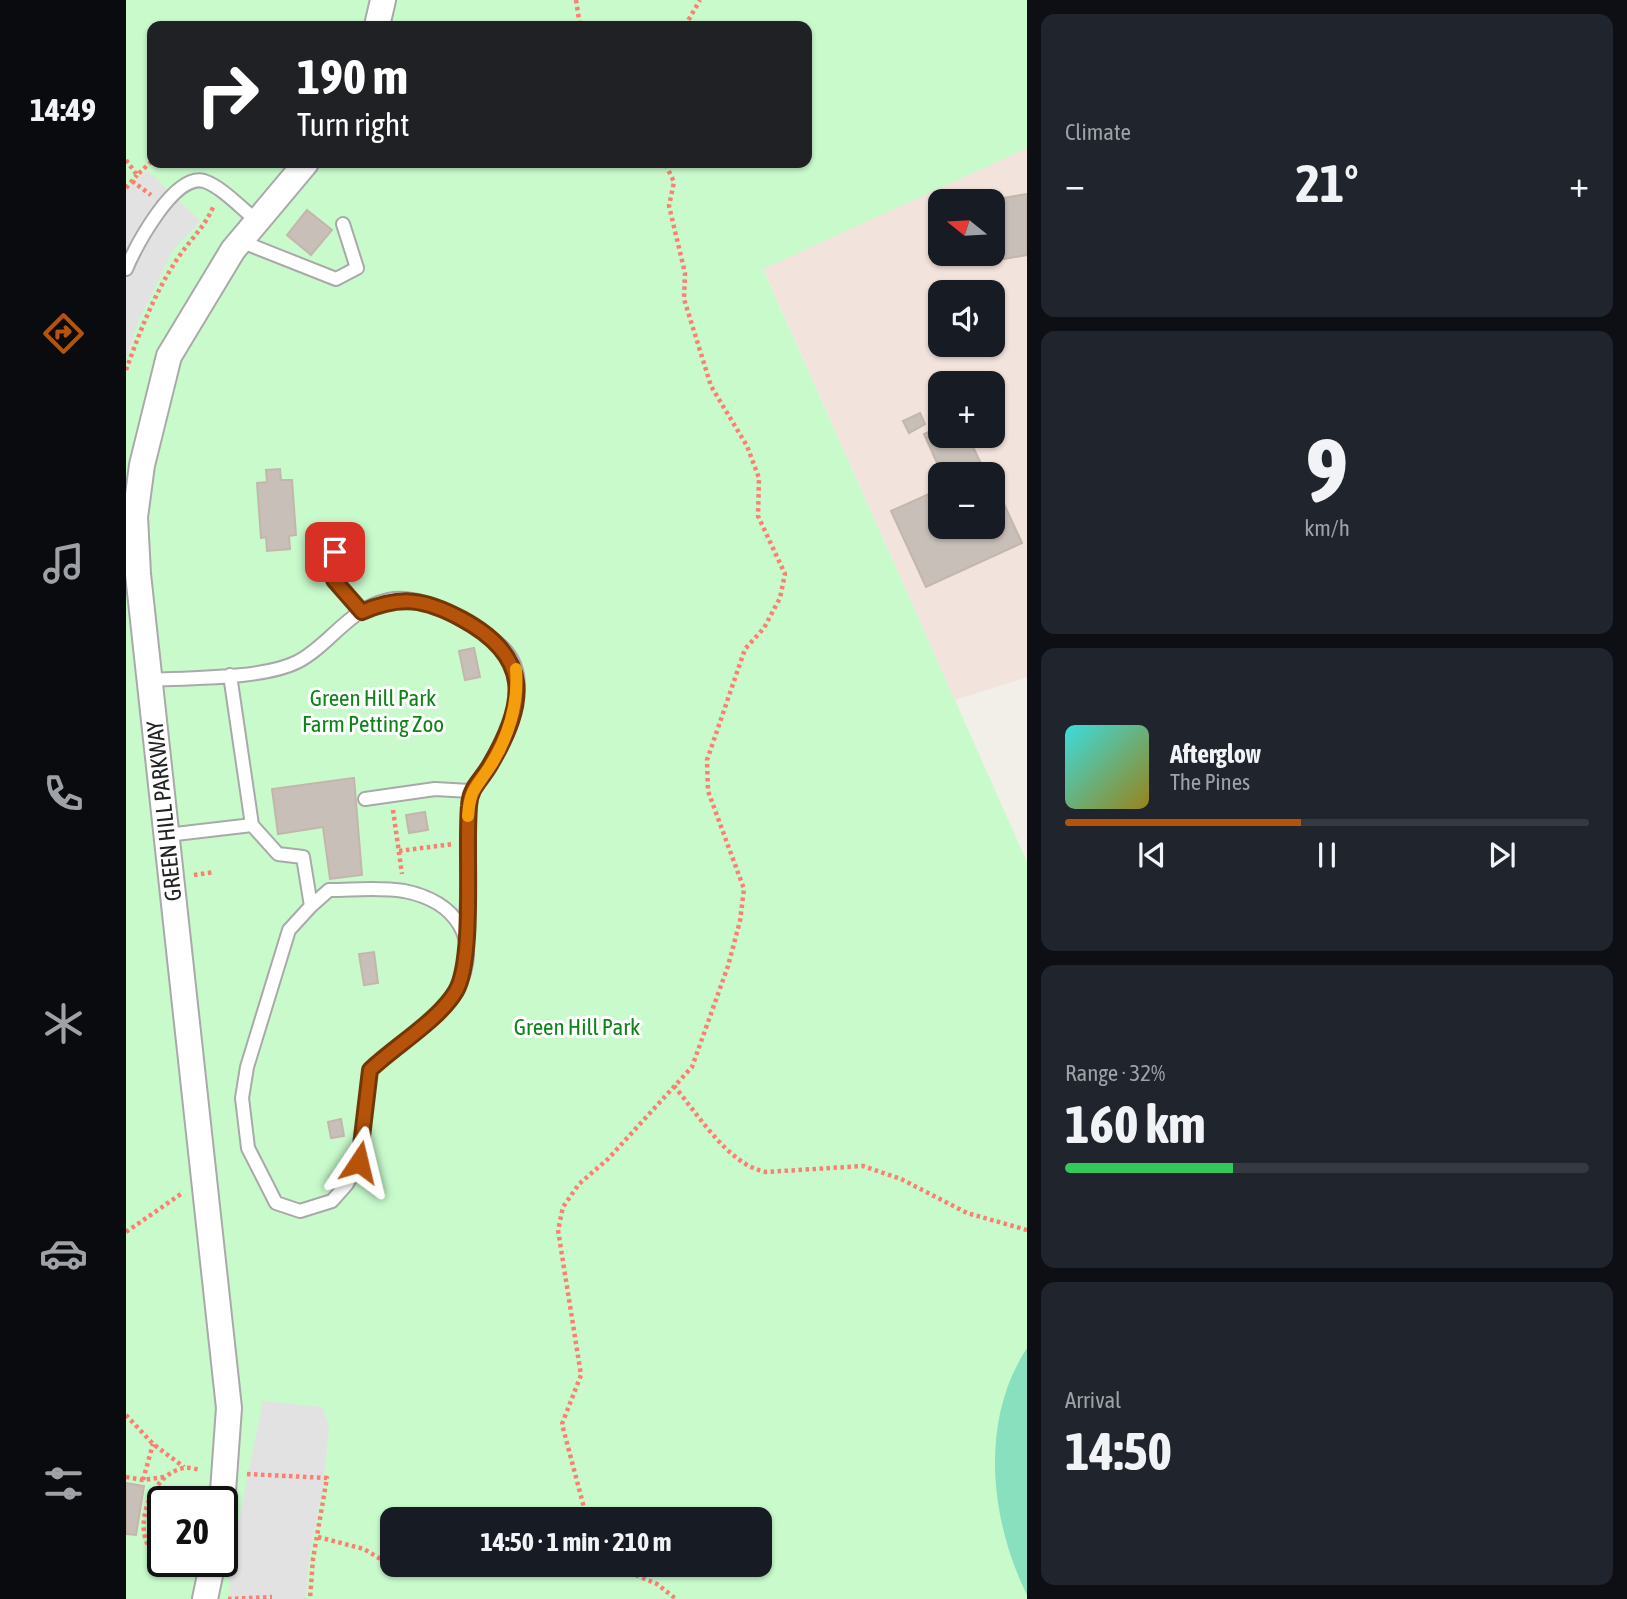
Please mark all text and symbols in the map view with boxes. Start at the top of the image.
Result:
text: 190 m [297,48,408,104]
icon: right [182,49,273,140]
text: 14:49 [30,91,96,128]
text: Turn right [297,106,410,143]
text: Climate [1065,119,1131,145]
text: 21° [1295,153,1359,213]
text: − [1065,162,1085,205]
text: + [1569,162,1589,205]
north arrow [928,189,1004,266]
map controls [928,189,1005,539]
button: sound [928,280,1005,357]
icon: directions [39,309,88,358]
button: + [928,371,1005,448]
text: 9 [1306,417,1348,521]
button: − [928,462,1005,539]
text: km/h [1304,515,1350,541]
pin [305,522,365,582]
icon: arrive [316,533,354,571]
icon: music [39,539,88,588]
park label: Green Hill Park Farm Petting Zoo [302,685,444,737]
street label: GREEN HILL PARKWAY [142,719,186,902]
text: Afterglow [1170,739,1261,769]
icon: phone [39,769,88,818]
text: The Pines [1170,769,1250,795]
icon: previous [1133,836,1171,874]
icon: pause [1308,836,1346,874]
icon: next [1483,836,1521,874]
icon: climate [39,999,88,1048]
park label: Green Hill Park [514,1014,640,1040]
text: Range · 32% [1065,1060,1165,1086]
text: 160 km [1065,1094,1206,1154]
position arrow [322,1125,396,1199]
icon: car [39,1229,88,1278]
text: Arrival [1065,1387,1121,1413]
text: 14:50 [1065,1421,1172,1481]
icon: filters [39,1459,88,1508]
speed limit sign: 20 [147,1486,238,1577]
text: 14:50 · 1 min · 210 m [481,1527,671,1557]

